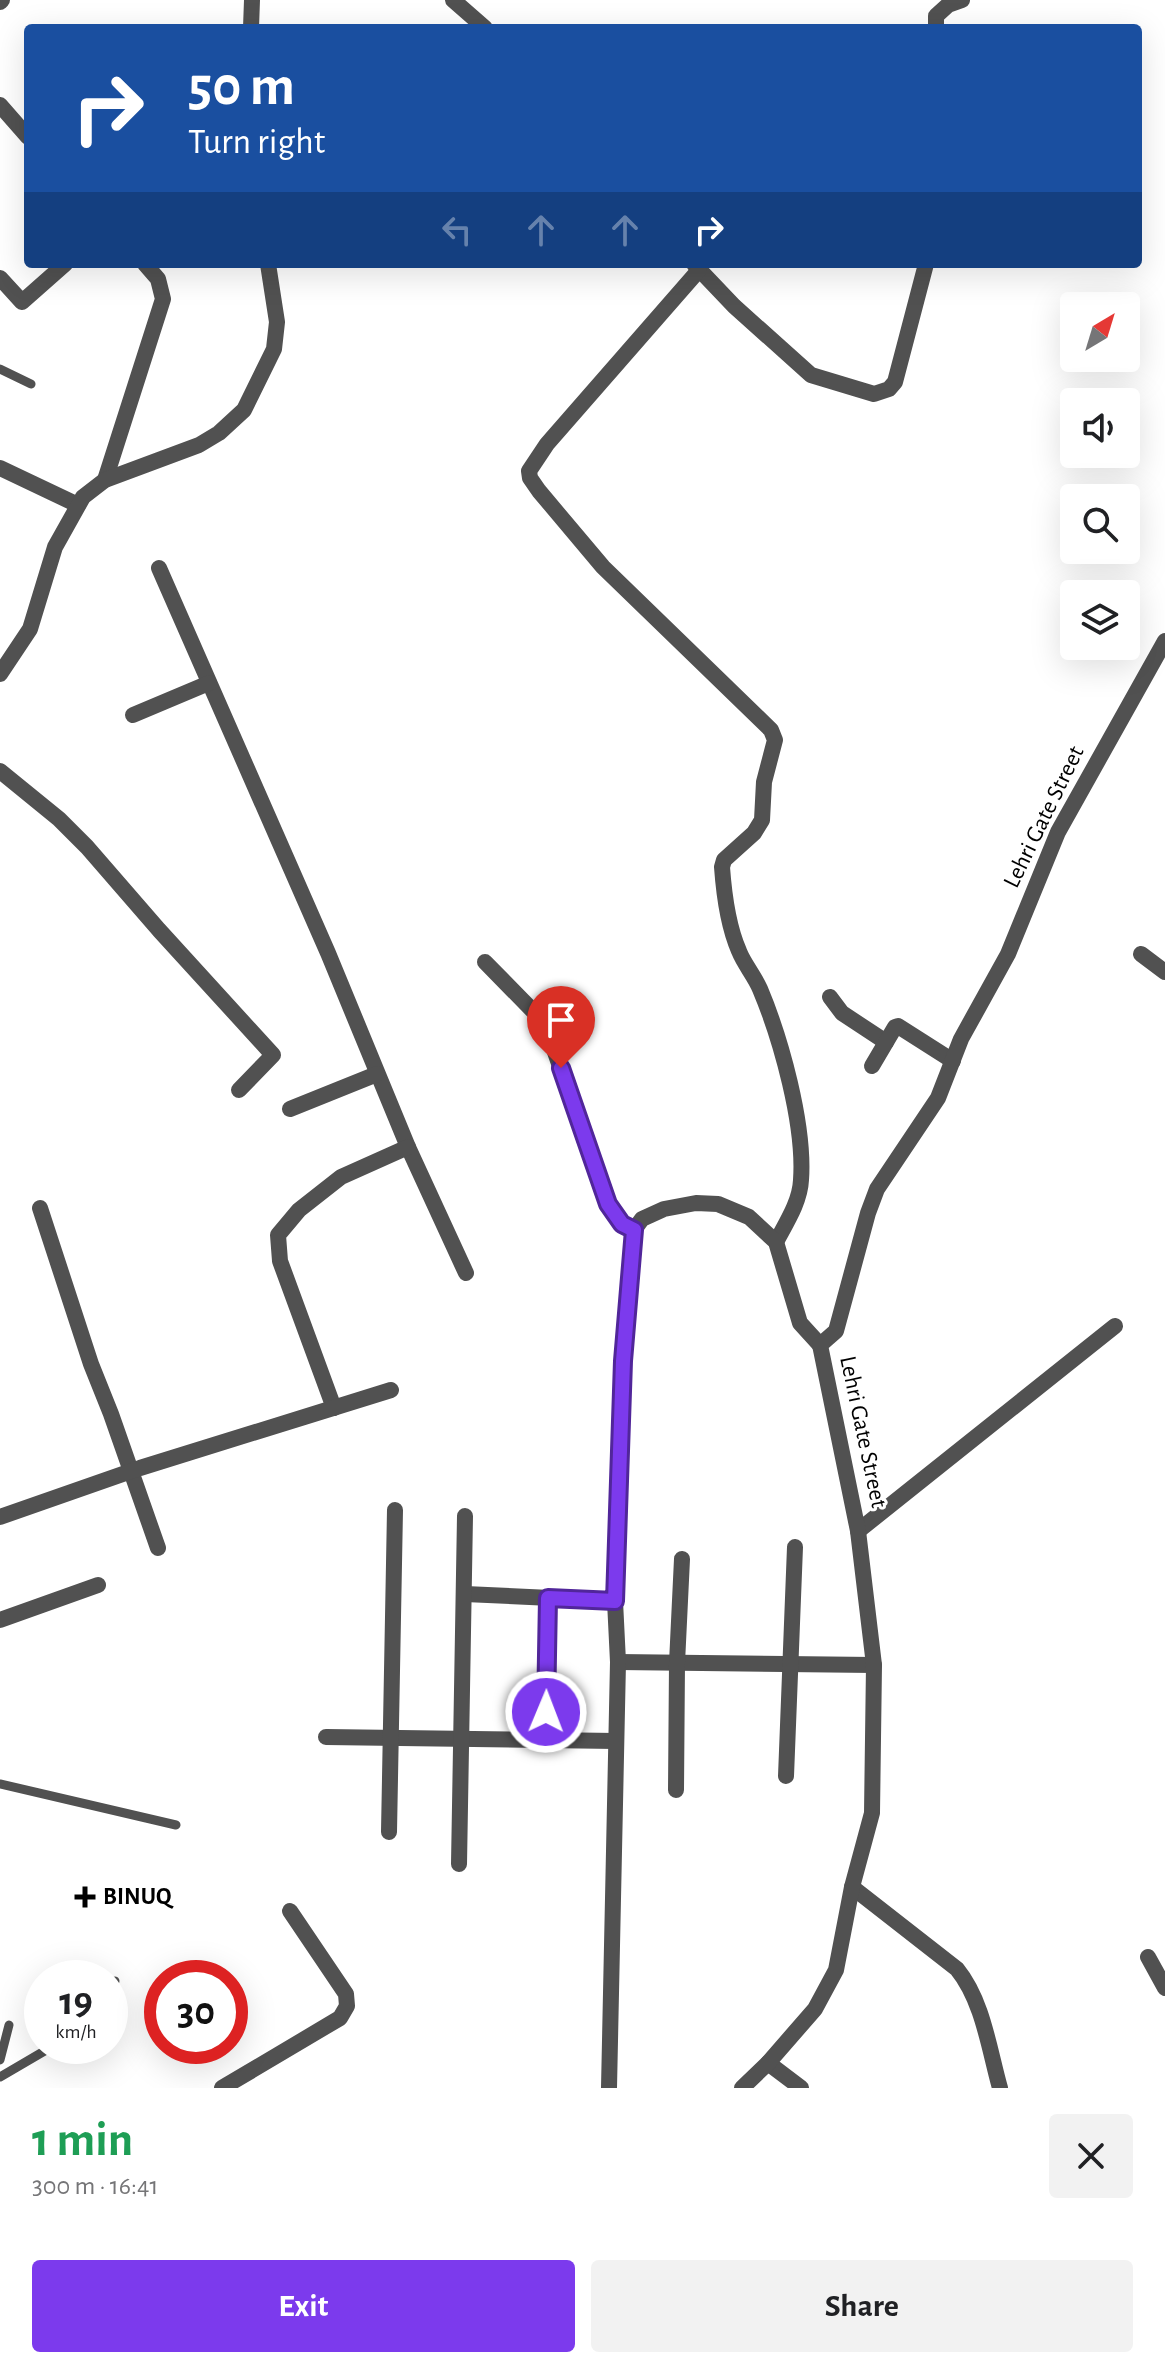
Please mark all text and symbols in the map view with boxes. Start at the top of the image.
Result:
icon: right [56,56,160,160]
text: 50 m [188,59,295,115]
text: Turn right [188,124,325,160]
icon: left [435,208,479,252]
icon: ahead [519,208,563,252]
icon: ahead [603,208,647,252]
icon: right [687,208,731,252]
north arrow [1060,292,1140,372]
map controls [1060,292,1140,660]
button: sound [1060,388,1140,468]
button: search [1060,484,1140,564]
button: layers [1060,580,1140,660]
street label: Lehri Gate Street [999,742,1089,892]
pin [527,986,595,1068]
icon: arrive [539,998,583,1042]
street label: Lehri Gate Street [835,1354,891,1510]
position arrow [504,1670,588,1754]
place label: BINUQ [103,1885,174,1909]
marker: BINUQ [74,1886,96,1908]
speed limit sign: 30 [144,1960,248,2064]
text: 19 [59,1982,93,2022]
text: km/h [55,2022,97,2042]
button: close [1049,2114,1133,2198]
text: 1 min [32,2117,133,2165]
text: 300 m · 16:41 [32,2173,158,2199]
button: Exit [32,2260,575,2352]
button: Share [591,2260,1133,2352]

